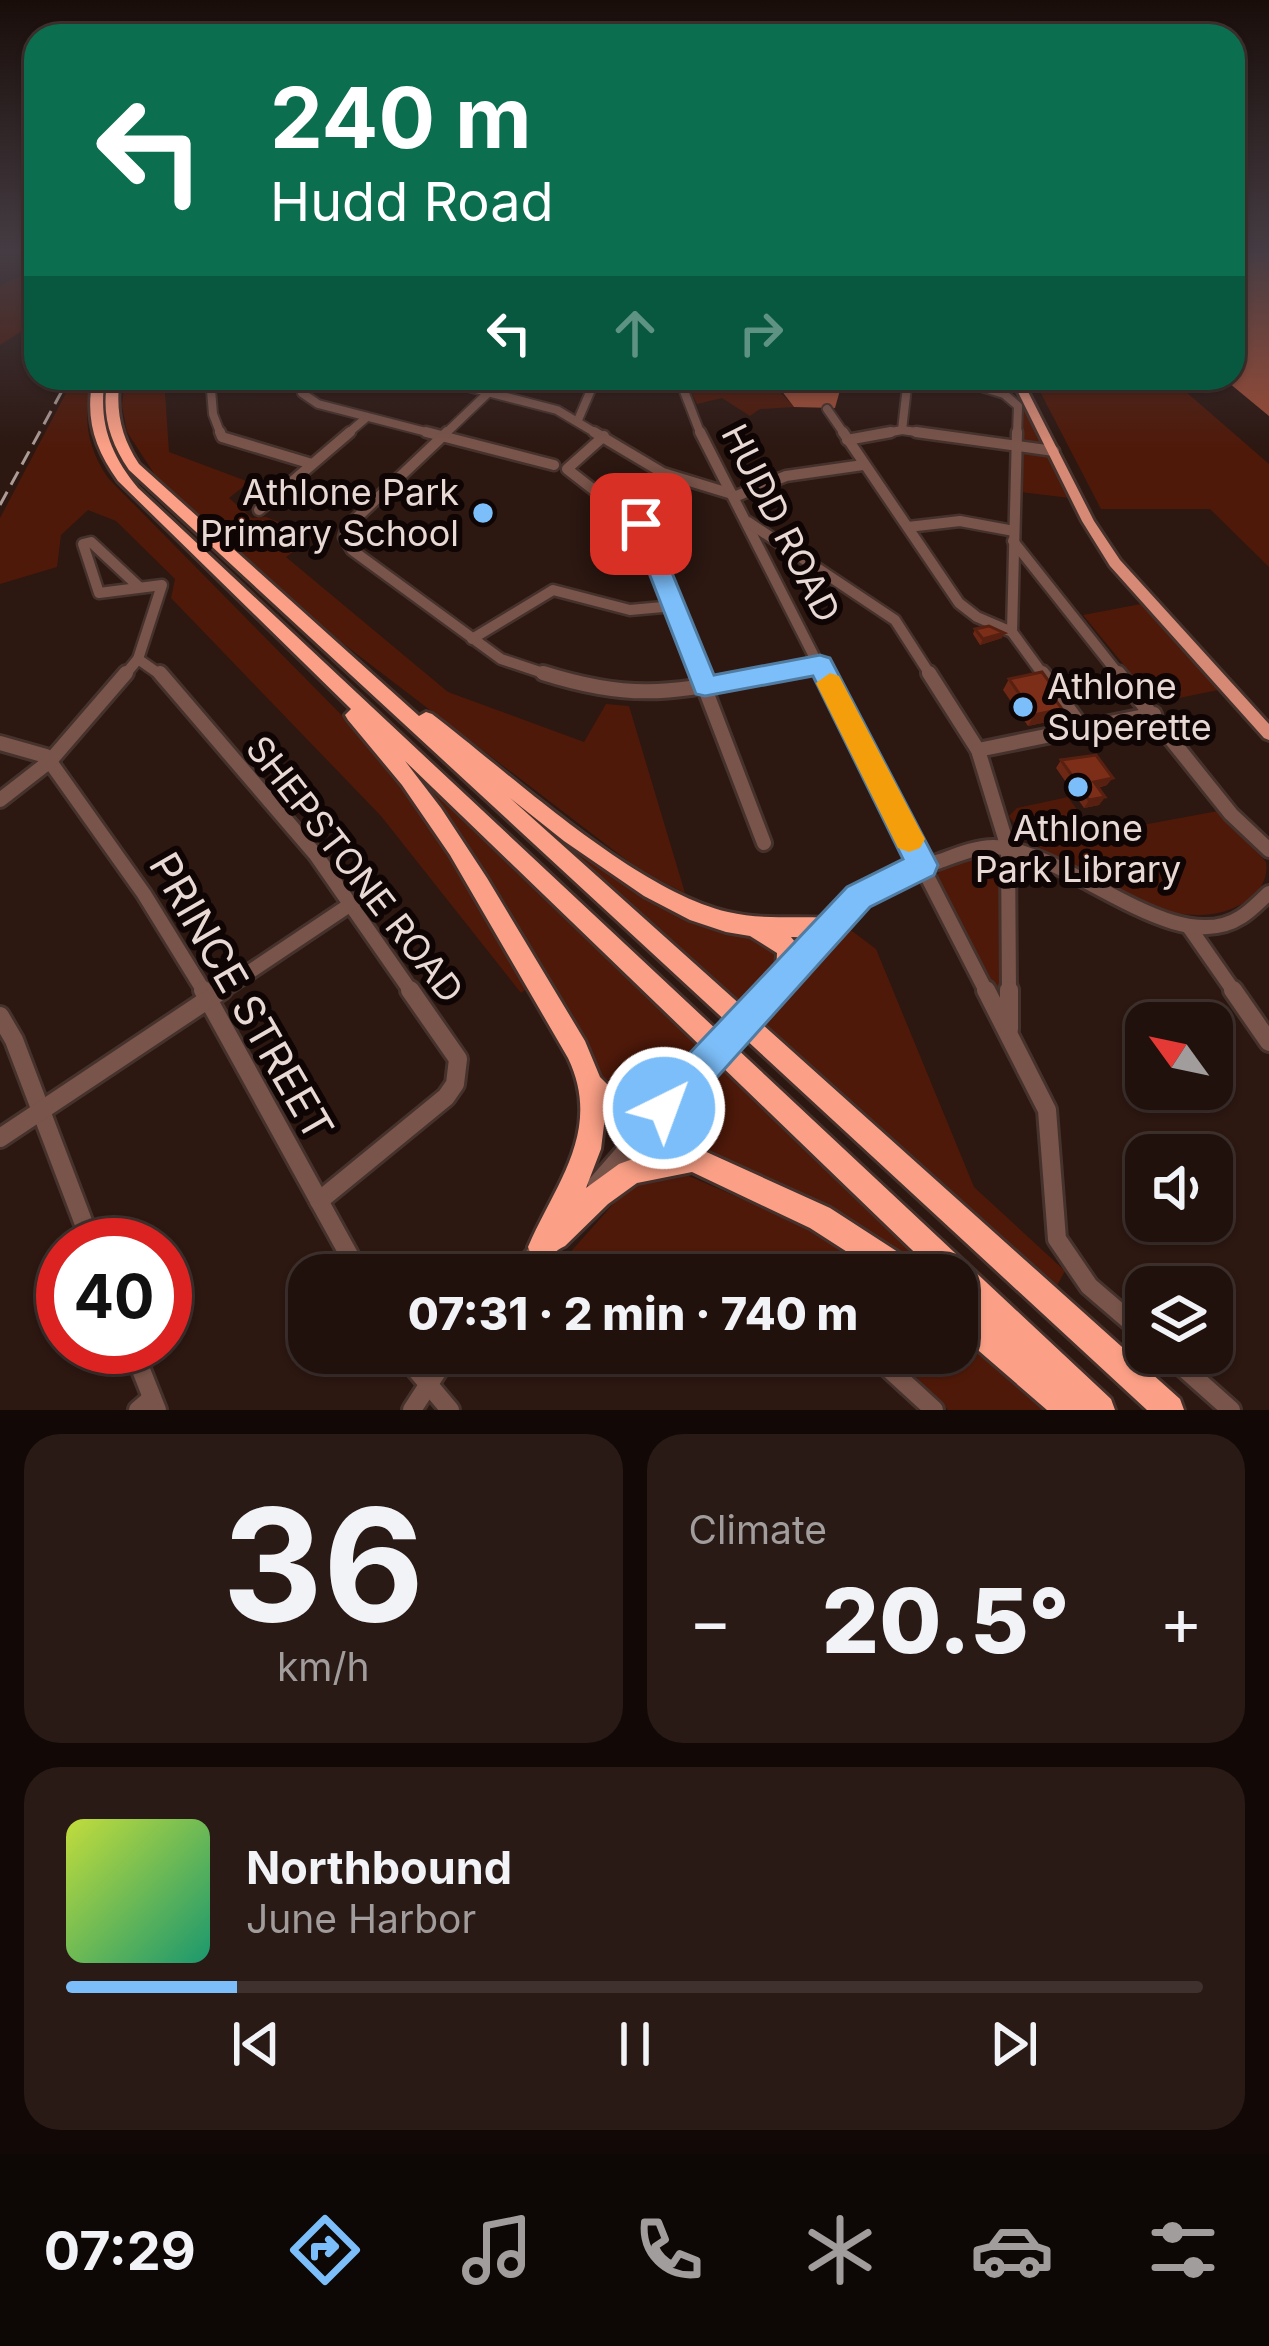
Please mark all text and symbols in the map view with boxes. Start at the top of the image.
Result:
text: 240 m [270,67,532,168]
icon: left [72,72,228,228]
text: Hudd Road [270,169,554,234]
icon: left [476,300,542,366]
icon: ahead [602,300,668,366]
icon: right [728,300,794,366]
street label: HUDD ROAD [712,417,850,629]
place label: Athlone Park Primary School [200,470,459,555]
pin [590,473,692,575]
icon: arrive [608,491,674,557]
marker: Athlone Park Primary School [470,500,496,526]
place label: Athlone Superette [1047,664,1212,749]
marker: Athlone Superette [1010,694,1036,720]
street label: SHEPSTONE ROAD [237,727,473,1011]
marker: Athlone Park Library [1065,774,1091,800]
place label: Athlone Park Library [975,806,1181,891]
street label: PRINCE STREET [139,843,345,1149]
north arrow [1125,1002,1233,1110]
map controls [1125,1002,1233,1374]
position arrow [601,1045,727,1171]
button: sound [1125,1134,1233,1242]
speed limit sign: 40 [36,1218,192,1374]
button: layers [1125,1266,1233,1374]
text: 07:31 · 2 min · 740 m [408,1286,858,1341]
text: 36 [222,1470,424,1659]
text: Climate [689,1506,827,1553]
text: 20.5° [822,1566,1070,1675]
text: − [689,1581,732,1661]
text: + [1159,1581,1203,1661]
text: km/h [277,1643,370,1690]
text: Northbound [246,1840,512,1895]
text: June Harbor [246,1895,476,1942]
icon: previous [223,2011,289,2077]
icon: pause [602,2011,668,2077]
icon: next [981,2011,1047,2077]
icon: directions [283,2208,367,2292]
icon: music [455,2208,539,2292]
icon: phone [627,2208,711,2292]
icon: climate [798,2208,882,2292]
icon: car [970,2208,1054,2292]
icon: filters [1141,2208,1225,2292]
text: 07:29 [44,2218,196,2283]

